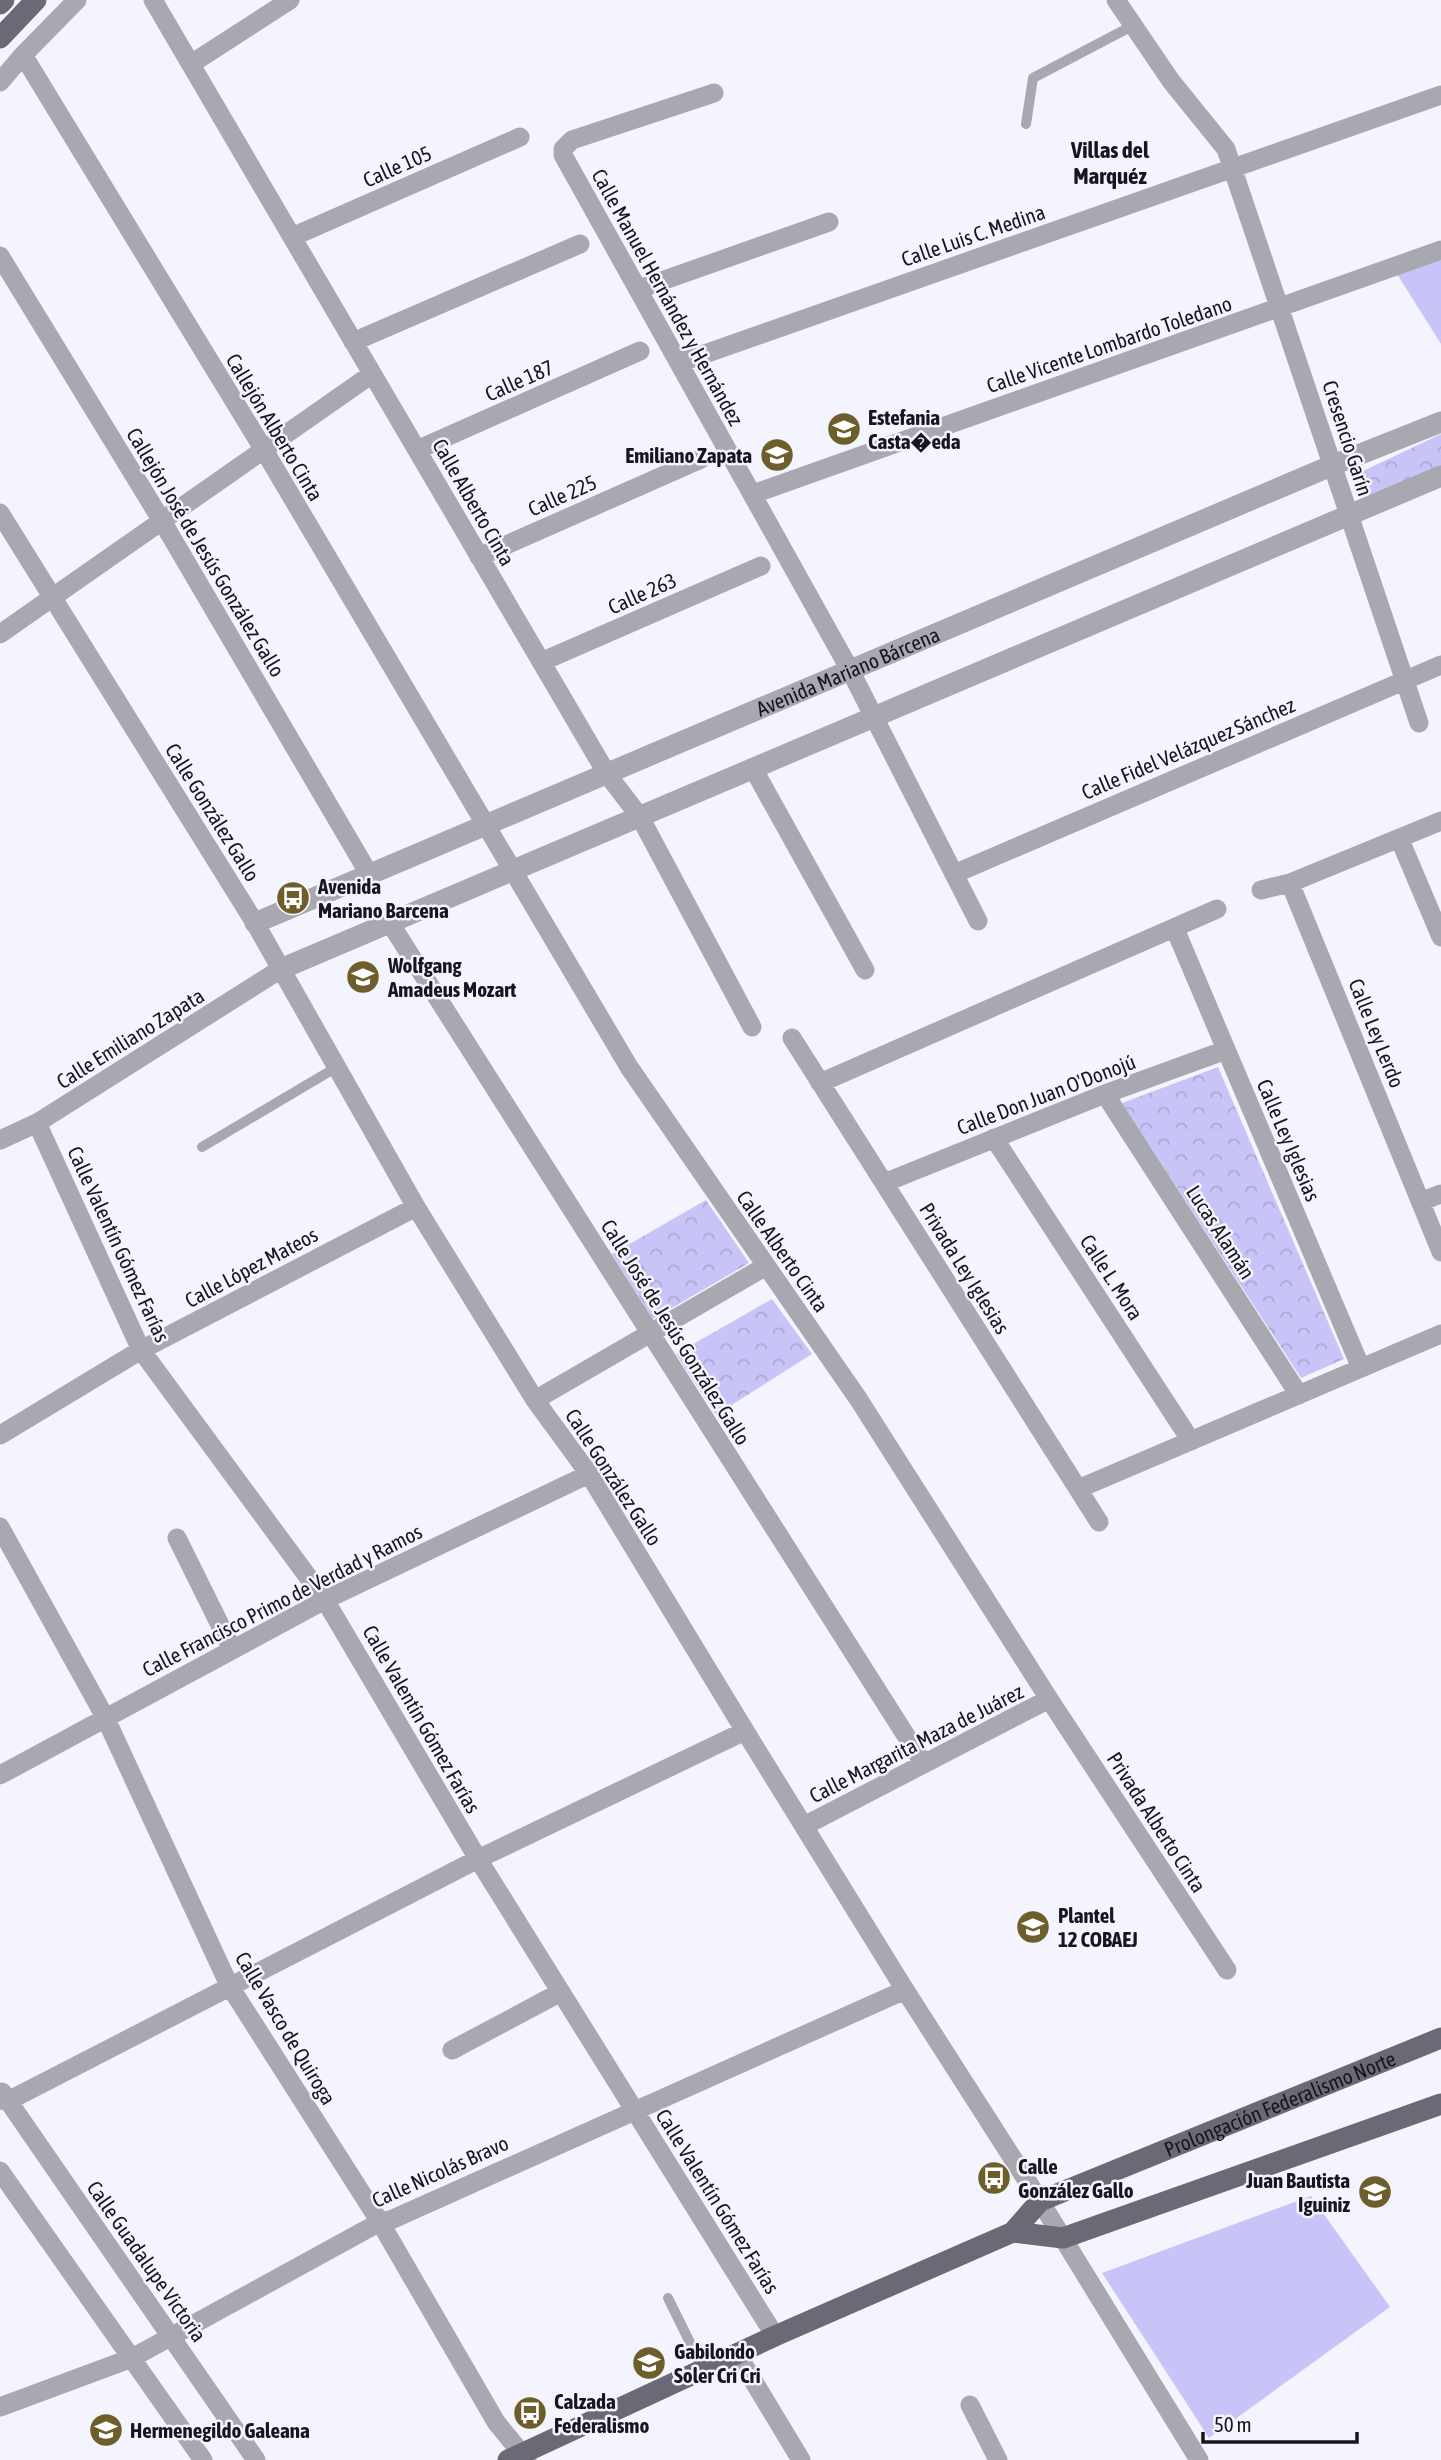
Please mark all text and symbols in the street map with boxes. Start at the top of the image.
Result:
district label: Villas del Marquéz [1070,137,1150,189]
street label: Calle 105 [359,140,435,192]
street label: Calle Manuel Hernández y Hernández [587,165,749,430]
street label: Calle Luis C. Medina [898,199,1048,271]
street label: Calle Vicente Lombardo Toledano [983,291,1235,397]
street label: Callejón Alberto Cinta [222,349,328,505]
street label: Calle 187 [481,354,557,406]
street label: Cresencio Garín [1318,377,1378,499]
place label: Estefania Casta�eda [868,405,961,453]
school or university icon: Estefania Casta�eda [825,410,863,448]
street label: Callejón José de Jesús González Gallo [122,423,290,681]
street label: Calle Alberto Cinta [428,434,520,570]
school or university icon: Emiliano Zapata [758,436,796,474]
place label: Emiliano Zapata [625,443,752,467]
street label: Calle 225 [524,469,600,521]
street label: Calle 263 [604,567,680,619]
street label: Avenida Mariano Bárcena [752,622,943,721]
street label: Calle Fidel Velázquez Sánchez [1078,692,1299,804]
street label: Calle González Gallo [161,739,265,885]
place label: Avenida Mariano Barcena [317,874,449,922]
bus stop icon: Avenida Mariano Barcena [274,879,312,917]
place label: Wolfgang Amadeus Mozart [387,953,516,1001]
school or university icon: Wolfgang Amadeus Mozart [344,958,382,996]
street label: Calle Ley Lerdo [1344,975,1410,1091]
street label: Calle Emiliano Zapata [52,983,208,1093]
street label: Calle Don Juan O'Donojú [953,1049,1139,1139]
street label: Calle Ley Iglesias [1253,1075,1325,1205]
street label: Calle Valentín Gómez Farías [63,1142,175,1346]
street label: Lucas Alamán [1182,1181,1260,1283]
street label: Calle Alberto Cinta [732,1186,834,1316]
street label: Privada Ley Iglesias [915,1198,1015,1338]
street label: Calle José de Jesús González Gallo [597,1215,755,1449]
street label: Calle López Mateos [181,1222,321,1312]
street label: Calle L. Mora [1076,1230,1148,1324]
street label: Calle González Gallo [561,1404,667,1550]
street label: Calle Francisco Primo de Verdad y Ramos [138,1519,426,1681]
street label: Calle Valentín Gómez Farías [358,1621,486,1817]
street label: Calle Margarita Maza de Juárez [805,1678,1027,1807]
street label: Privada Alberto Cinta [1103,1747,1211,1897]
place label: Plantel 12 COBAEJ [1058,1903,1138,1951]
school or university icon: Plantel 12 COBAEJ [1014,1908,1052,1946]
street label: Calle Vasco de Quiroga [231,1947,341,2109]
street label: Prolongación Federalismo Norte [1160,2046,1399,2161]
street label: Calle Valentín Gómez Farías [651,2104,785,2298]
street label: Calle Nicolás Bravo [368,2130,512,2212]
place label: Calle González Gallo [1018,2154,1134,2202]
bus stop icon: Calle González Gallo [975,2159,1013,2197]
place label: Juan Bautista Iguiniz [1245,2168,1350,2216]
school or university icon: Juan Bautista Iguiniz [1356,2173,1394,2211]
street label: Calle Guadalupe Victoria [82,2176,212,2346]
place label: Gabilondo Soler Cri Cri [674,2339,760,2387]
school or university icon: Gabilondo Soler Cri Cri [630,2344,668,2382]
place label: Calzada Federalismo [554,2389,649,2437]
bus stop icon: Calzada Federalismo [511,2394,549,2432]
scale bar [1203,2400,1357,2444]
school or university icon: Hermenegildo Galeana [87,2411,125,2449]
text: 50 m [1214,2412,1252,2436]
place label: Hermenegildo Galeana [130,2418,310,2442]

